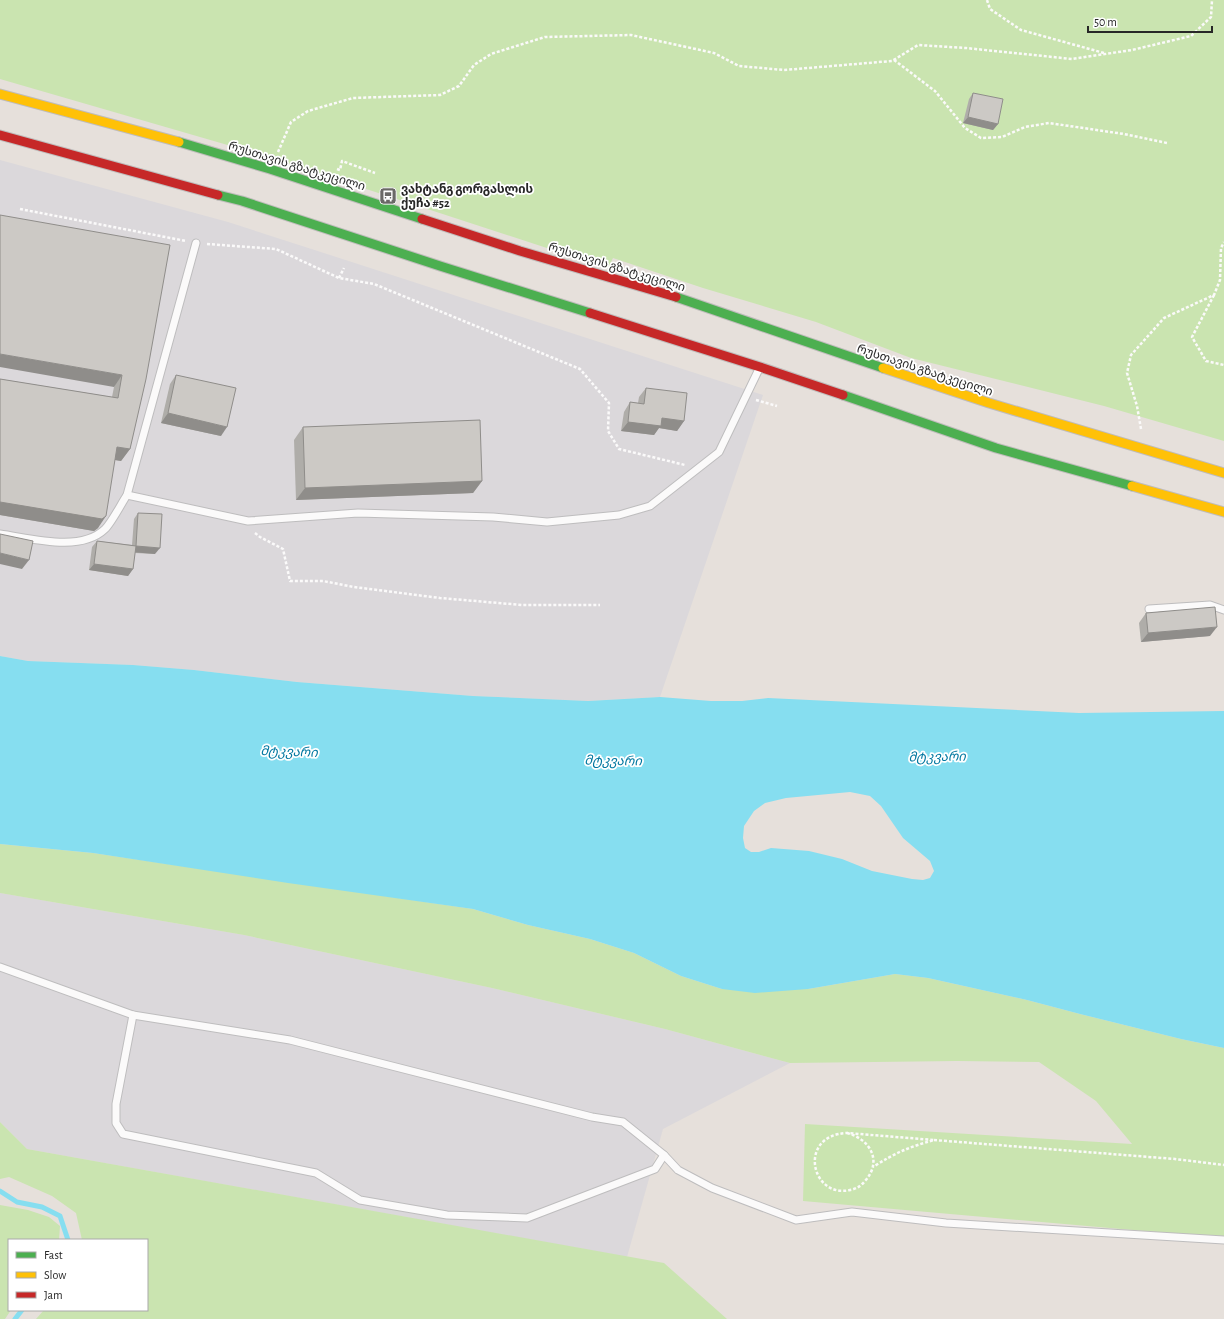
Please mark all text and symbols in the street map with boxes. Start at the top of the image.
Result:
scale bar [1088,8,1212,34]
text: 50 m [1094,16,1117,28]
street label: რუსთავის გზატკეცილი [227,139,367,194]
place label: ვახტანგ გორგასლის ქუჩა #52 [401,183,533,210]
bus stop icon: ვახტანგ გორგასლის ქუჩა #52 [378,186,398,206]
street label: რუსთავის გზატკეცილი [547,240,687,295]
street label: რუსთავის გზატკეცილი [855,342,995,400]
water label: მტკვარი [260,744,318,761]
water label: მტკვარი [908,749,966,765]
water label: მტკვარი [584,753,642,770]
legend [8,1239,148,1311]
text: Fast [44,1249,63,1261]
text: Slow [44,1269,66,1281]
text: Jam [44,1289,63,1301]

